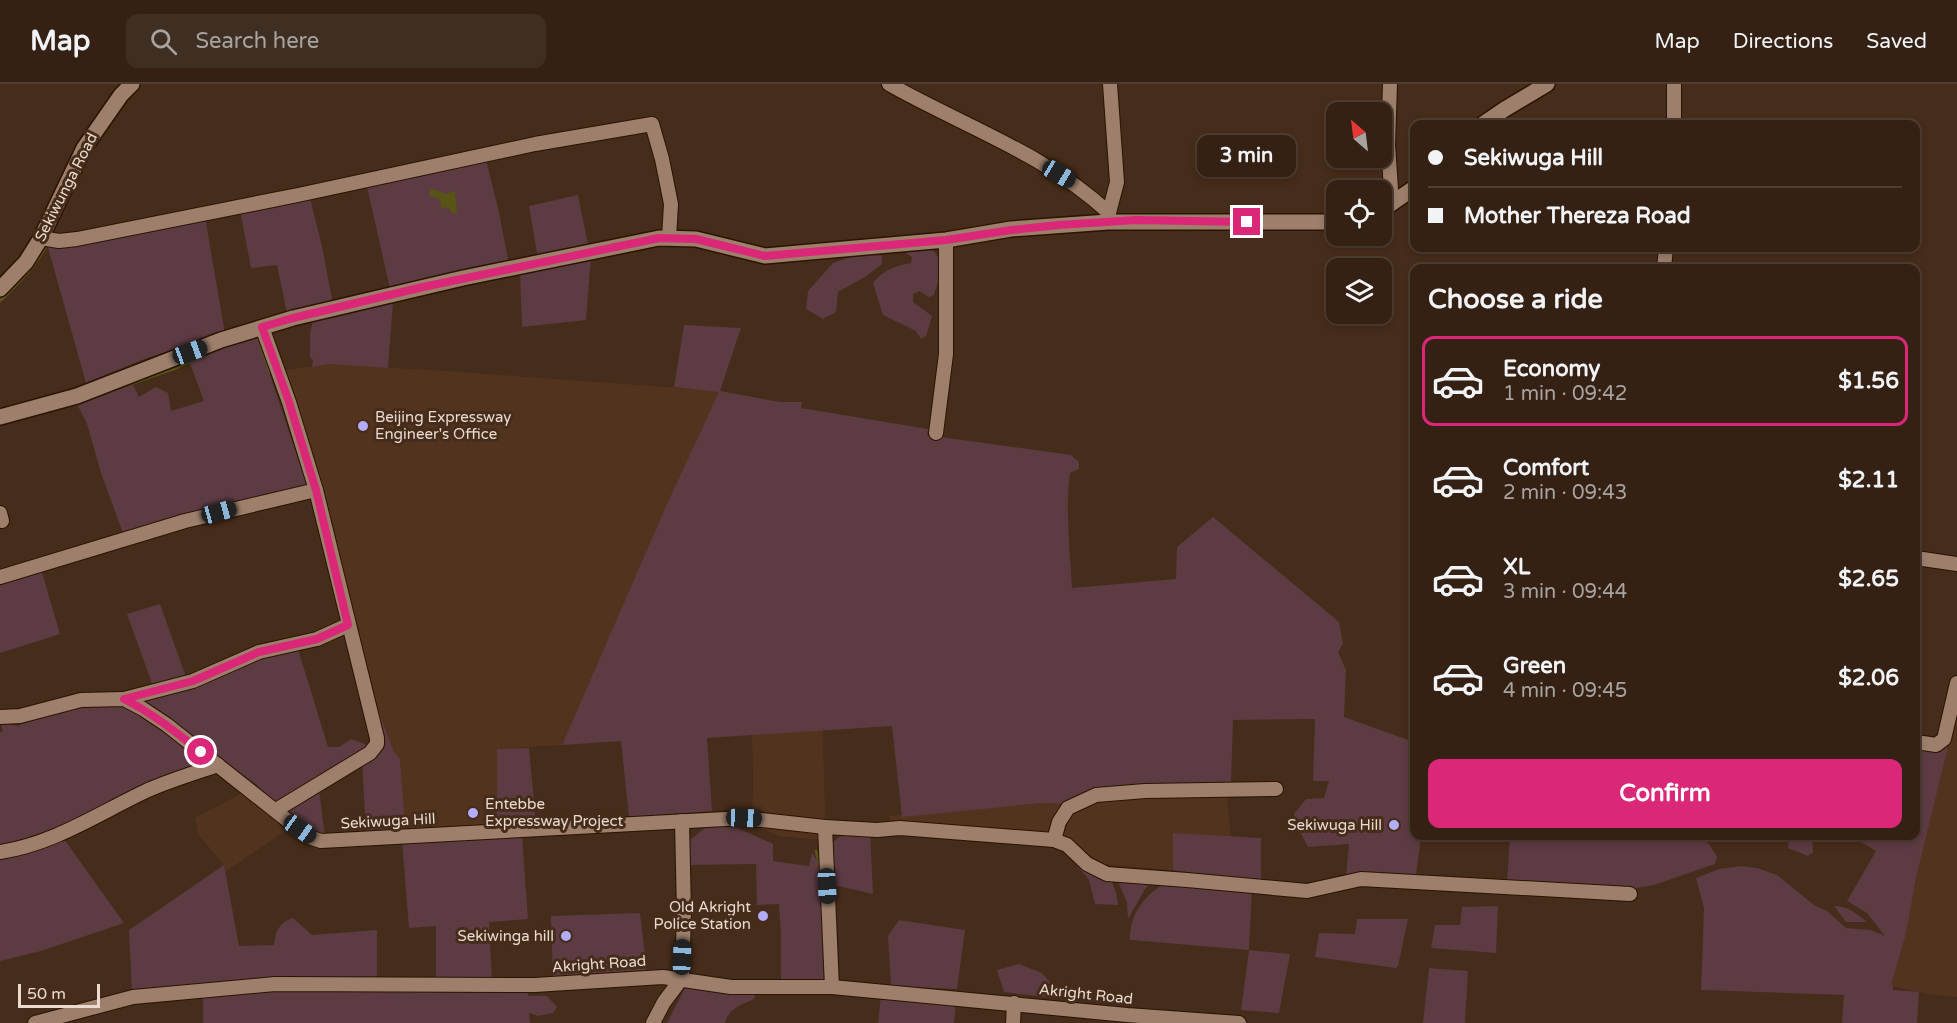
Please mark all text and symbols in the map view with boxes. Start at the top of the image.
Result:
search box [126,14,546,68]
text: Map [30,24,90,58]
icon: search [147,25,180,58]
text: Search here [195,28,319,54]
text: Map [1654,29,1700,54]
text: Directions [1733,29,1833,54]
text: Saved [1866,29,1927,54]
north arrow [1326,102,1392,168]
map controls [1326,102,1392,324]
street label: Sekiwunga Road [31,130,101,244]
callout: 3 min [1198,135,1296,177]
text: 3 min [1220,144,1273,168]
text: Sekiwuga Hill [1464,145,1603,171]
car [1039,157,1079,191]
button: locate [1326,180,1392,246]
text: Mother Thereza Road [1464,203,1691,229]
route end [1233,208,1260,235]
button: layers [1326,258,1392,324]
text: Choose a ride [1428,283,1603,316]
car [170,337,210,367]
icon: car [1431,354,1485,408]
text: Economy [1503,356,1600,382]
text: $1.56 [1838,368,1899,394]
text: 1 min · 09:42 [1503,382,1627,406]
place label: Beijing Expressway Engineer's Office [375,408,511,443]
marker: Beijing Expressway Engineer's Office [356,419,370,433]
icon: car [1431,453,1485,507]
text: Comfort [1503,455,1589,481]
text: $2.11 [1838,467,1899,493]
text: 2 min · 09:43 [1503,481,1627,505]
car [199,499,239,525]
icon: car [1431,552,1485,606]
text: XL [1503,554,1530,580]
text: $2.65 [1838,566,1899,592]
text: 3 min · 09:44 [1503,580,1627,604]
icon: car [1431,651,1485,705]
text: Green [1503,653,1566,679]
text: $2.06 [1838,665,1899,691]
text: 4 min · 09:45 [1503,679,1627,703]
route start [187,738,214,765]
button: Confirm [1428,759,1902,828]
place label: Entebbe Expressway Project [485,795,623,830]
marker: Entebbe Expressway Project [466,806,480,820]
car [726,808,762,828]
street label: Sekiwuga Hill [340,810,436,832]
car [280,811,320,847]
place label: Sekiwuga Hill [1287,816,1382,834]
marker: Sekiwuga Hill [1387,818,1401,832]
car [817,868,837,904]
place label: Old Akright Police Station [654,898,751,933]
marker: Old Akright Police Station [756,909,770,923]
place label: Sekiwinga hill [457,927,554,945]
marker: Sekiwinga hill [559,929,573,943]
car [672,939,692,975]
street label: Akright Road [551,952,647,976]
street label: Akright Road [1038,980,1134,1008]
scale bar [18,981,100,1008]
text: 50 m [27,984,66,1004]

